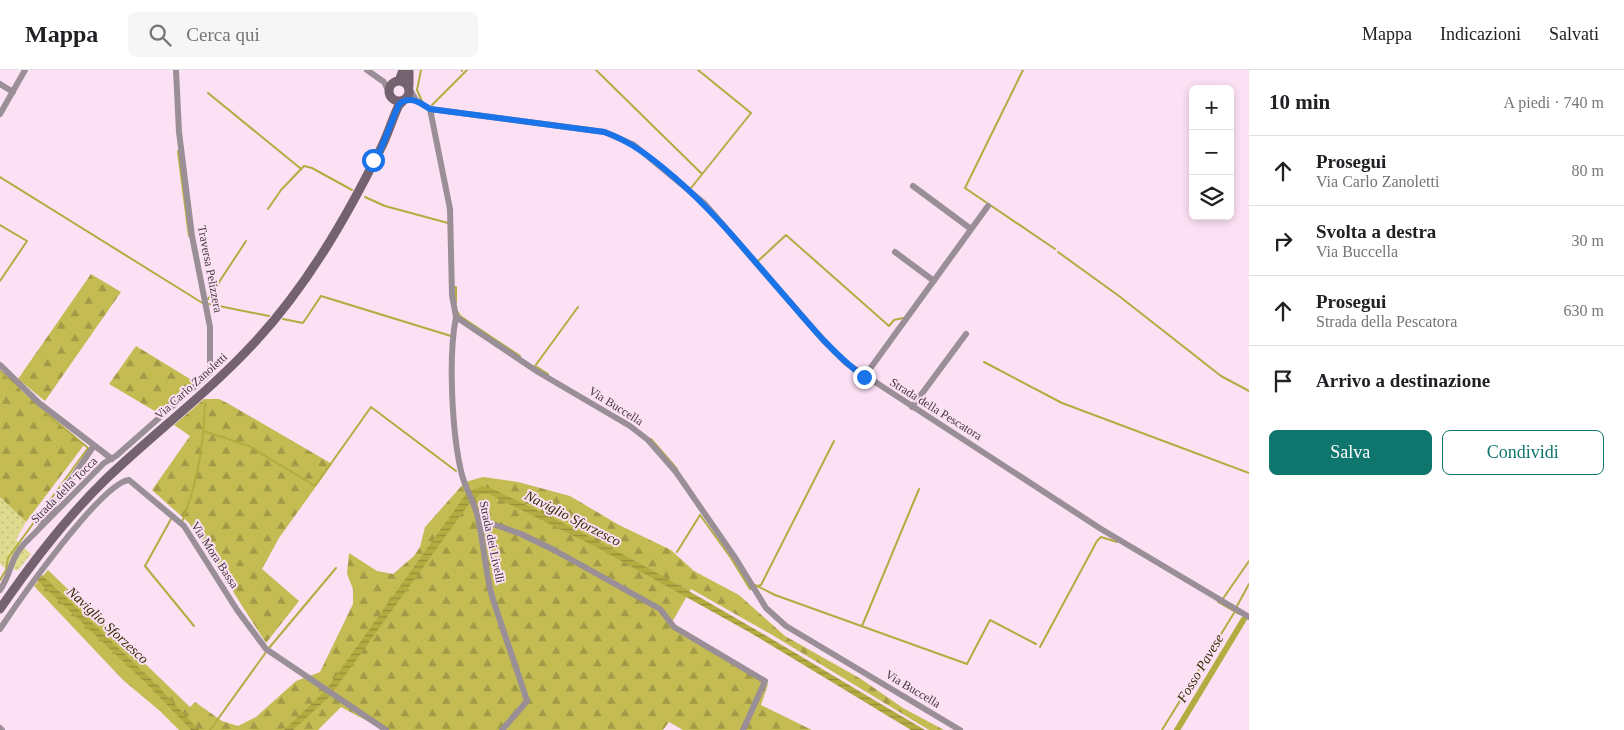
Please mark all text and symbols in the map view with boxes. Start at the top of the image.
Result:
search box [128,12,478,57]
text: Mappa [25,21,98,47]
icon: search [146,21,174,49]
text: Cerca qui [186,24,260,45]
text: Mappa [1362,24,1412,44]
text: Indicazioni [1440,24,1521,44]
text: Salvati [1549,24,1599,44]
map controls [1189,85,1234,220]
button: + [1189,85,1234,130]
text: 10 min [1269,90,1330,114]
text: A piedi · 740 m [1504,94,1604,111]
button: − [1189,130,1234,175]
route start [362,149,385,172]
text: Prosegui [1316,151,1386,172]
icon: ahead [1269,157,1297,185]
text: 80 m [1572,162,1604,179]
text: Via Carlo Zanoletti [1316,173,1439,190]
button: layers [1189,175,1234,220]
text: Svolta a destra [1316,221,1436,242]
street label: Traversa Pelizzera [195,224,225,314]
icon: right [1269,227,1297,255]
text: 30 m [1572,232,1604,249]
text: Via Buccella [1316,243,1398,260]
text: Prosegui [1316,291,1386,312]
icon: ahead [1269,297,1297,325]
text: 630 m [1564,302,1604,319]
text: Strada della Pescatora [1316,313,1457,330]
street label: Via Carlo Zanoletti [152,349,231,422]
route end [853,366,876,389]
icon: arrive [1269,367,1297,395]
text: Arrivo a destinazione [1316,370,1490,391]
street label: Strada della Pescatora [887,375,985,443]
street label: Via Buccella [586,384,646,429]
button: Salva [1269,430,1432,475]
button: Condividi [1442,430,1604,475]
street label: Strada della Tocca [28,453,101,526]
water label: Naviglio Sforzesco [522,487,623,549]
street label: Strada dei Livelli [476,500,508,585]
street label: Via Mora Bassa [188,519,242,591]
water label: Naviglio Sforzesco [63,583,151,667]
water label: Fosso Pavese [1174,632,1227,706]
street label: Via Buccella [883,667,944,711]

